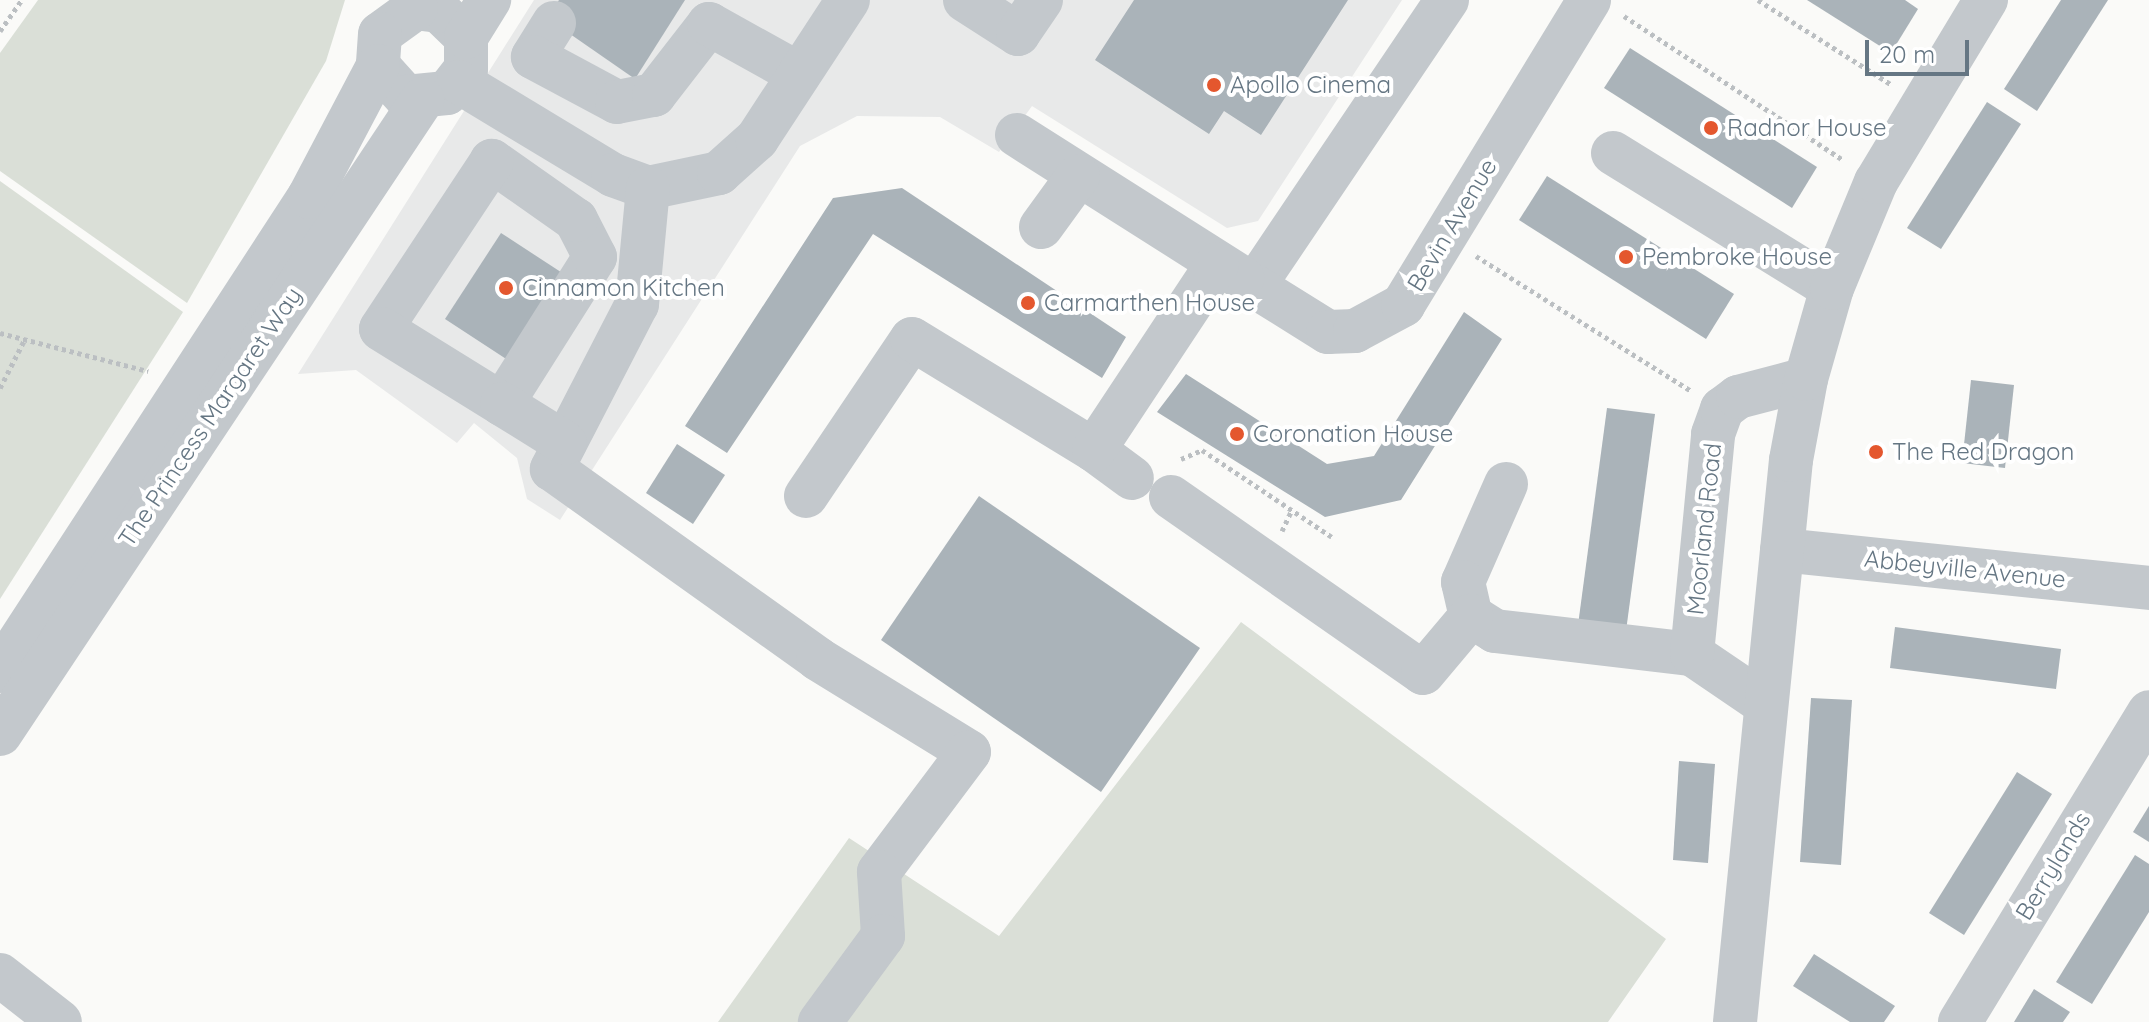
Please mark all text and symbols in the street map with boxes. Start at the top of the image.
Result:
scale bar [1869,24,1973,74]
text: 20 m [1879,39,1935,69]
place label: Apollo Cinema [1230,71,1391,99]
marker: Apollo Cinema [1205,76,1223,94]
place label: Radnor House [1727,114,1887,142]
marker: Radnor House [1702,119,1720,137]
street label: Bevin Avenue [1401,154,1503,296]
place label: Pembroke House [1642,243,1832,271]
marker: Pembroke House [1617,248,1635,266]
place label: Cinnamon Kitchen [522,274,725,302]
marker: Cinnamon Kitchen [497,279,515,297]
street label: The Princess Margaret Way [112,282,308,552]
place label: Carmarthen House [1044,289,1255,317]
marker: Carmarthen House [1019,294,1037,312]
place label: Coronation House [1253,420,1453,448]
marker: Coronation House [1228,425,1246,443]
place label: The Red Dragon [1892,438,2074,466]
street label: Moorland Road [1681,442,1727,616]
marker: The Red Dragon [1867,443,1885,461]
street label: Abbeyville Avenue [1863,544,2067,594]
street label: Berrylands [2009,807,2097,925]

